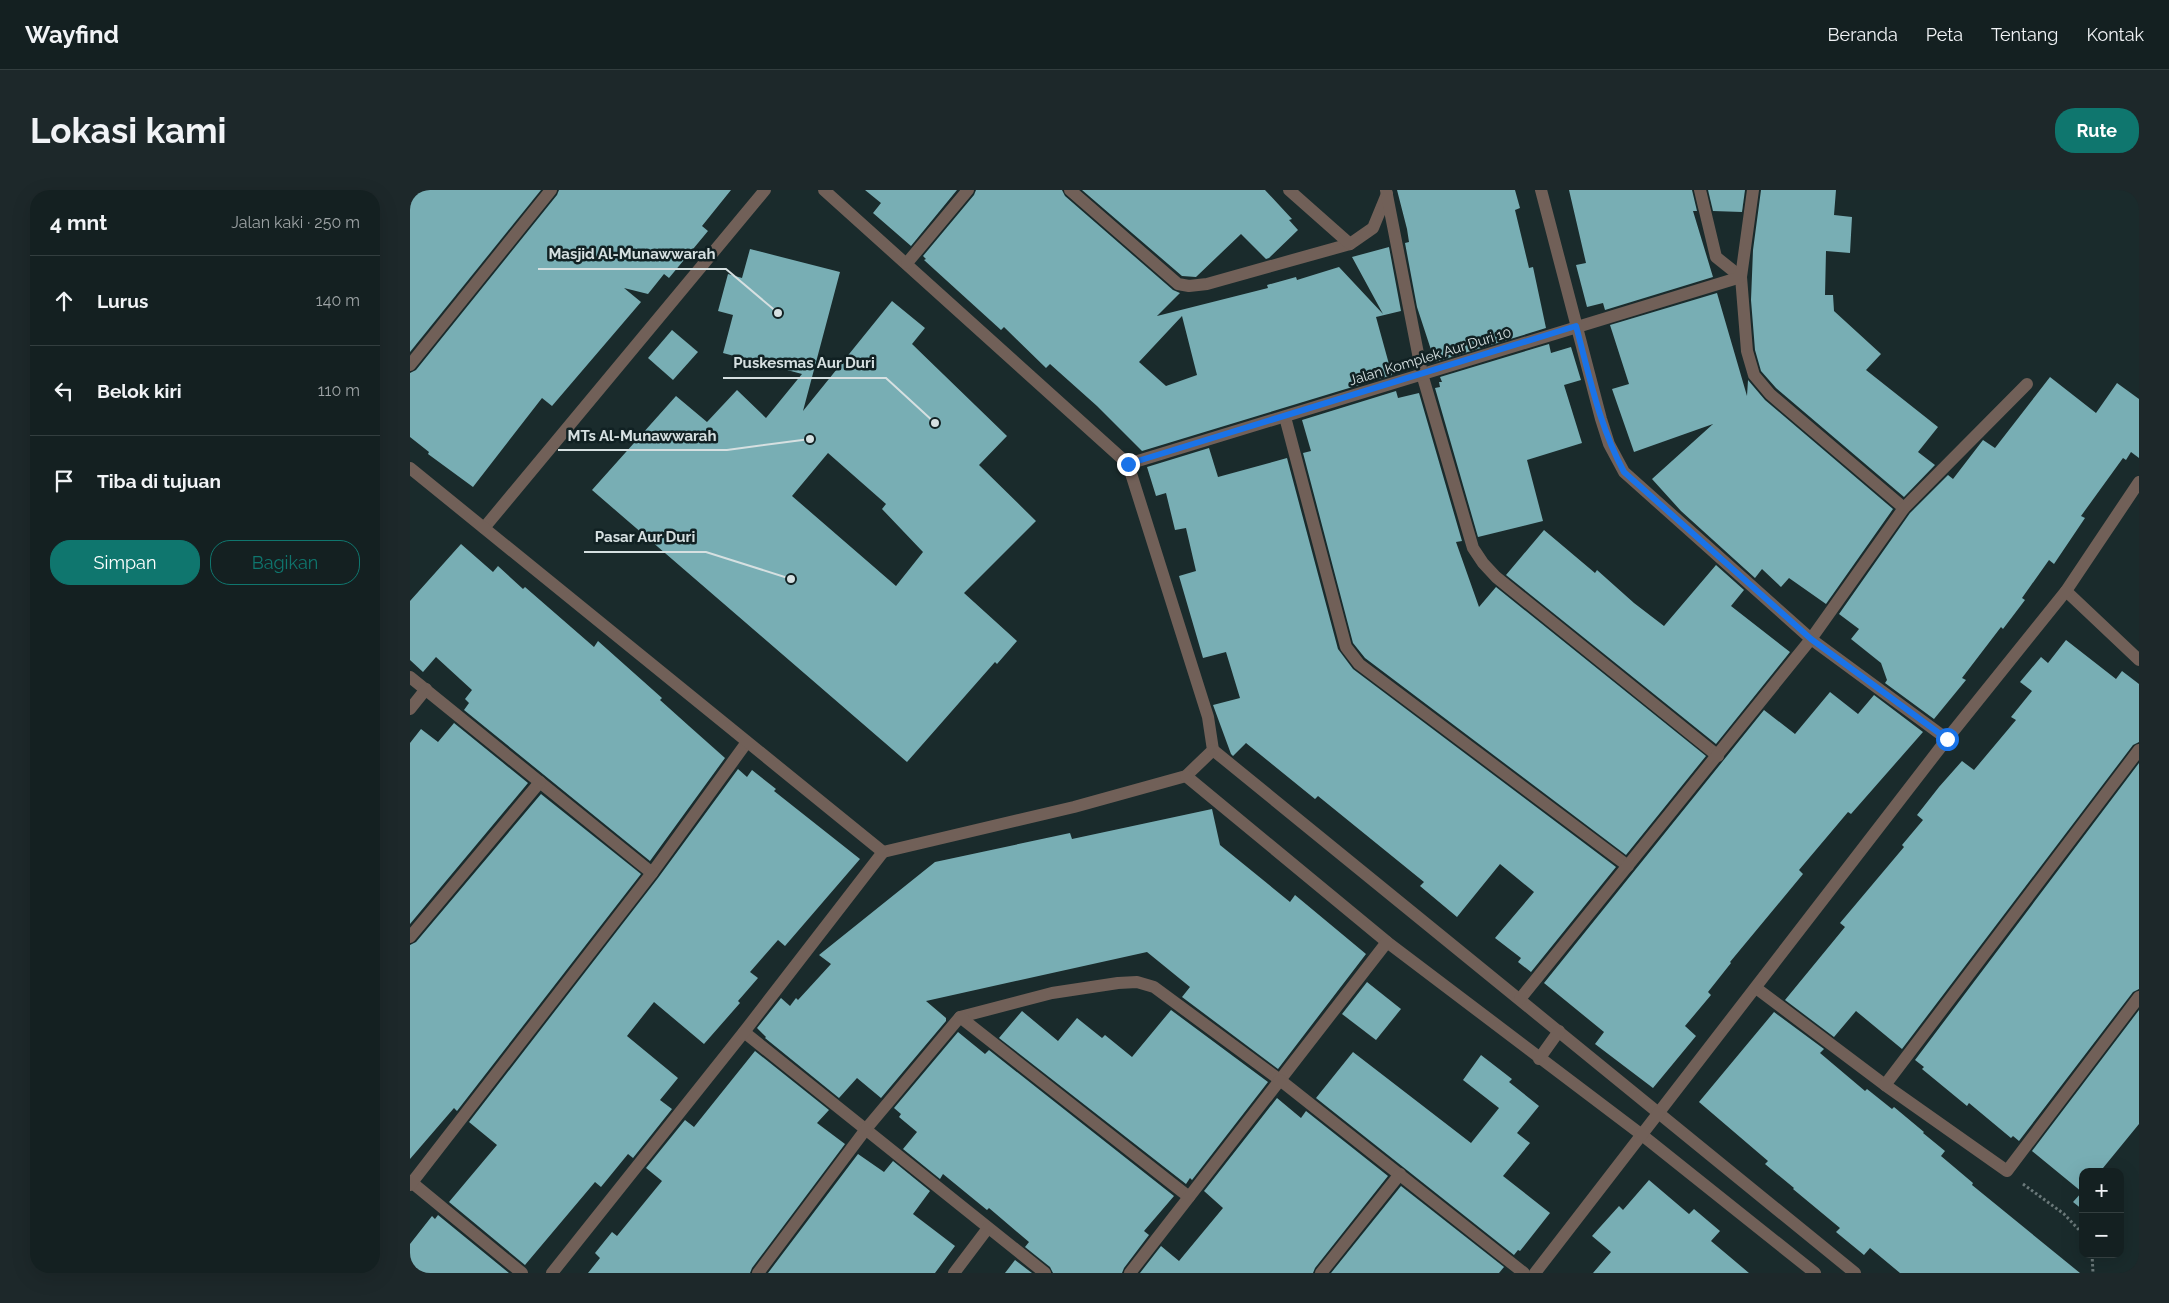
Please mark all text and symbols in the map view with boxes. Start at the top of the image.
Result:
text: Wayfind [25,20,119,49]
text: Beranda [1828,24,1898,45]
text: Peta [1926,24,1963,45]
text: Tentang [1991,24,2058,45]
text: Kontak [2086,24,2144,45]
button: Rute [2055,108,2139,153]
text: Lokasi kami [30,110,227,151]
text: 4 mnt [50,210,107,235]
text: Jalan kaki · 250 m [231,213,360,232]
callout: Masjid Al-Munawwarah [538,239,726,269]
text: Masjid Al-Munawwarah [548,245,716,263]
icon: ahead [50,287,78,315]
text: Lurus [97,290,148,312]
text: 140 m [316,291,360,310]
street label: Jalan Komplek Aur Duri 10 [1347,324,1513,388]
callout: Puskesmas Aur Duri [723,348,886,378]
text: Puskesmas Aur Duri [733,354,875,372]
icon: left [50,377,78,405]
text: Belok kiri [97,380,182,402]
text: 110 m [318,381,360,400]
callout: MTs Al-Munawwarah [558,420,727,450]
text: MTs Al-Munawwarah [567,427,717,445]
route end [1117,453,1140,476]
icon: arrive [50,467,78,495]
text: Tiba di tujuan [97,470,221,492]
callout: Pasar Aur Duri [584,522,706,552]
text: Pasar Aur Duri [595,528,695,546]
button: Simpan [50,540,200,585]
button: Bagikan [210,540,360,585]
route start [1936,728,1959,751]
map controls [2079,1168,2124,1258]
button: + [2079,1168,2124,1213]
button: − [2079,1213,2124,1258]

